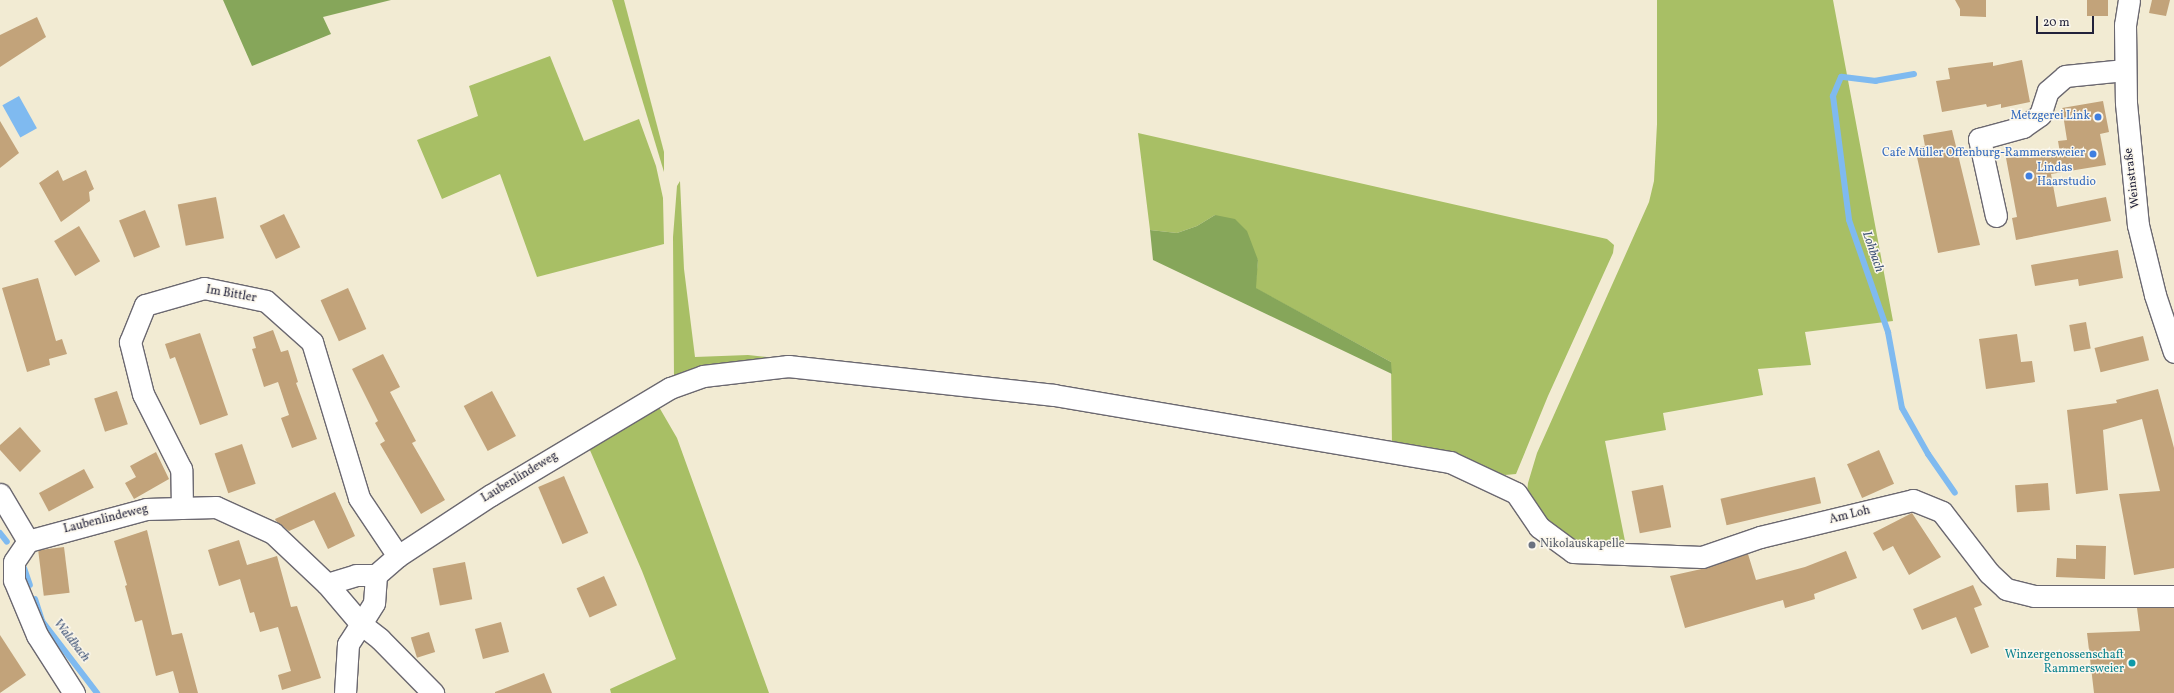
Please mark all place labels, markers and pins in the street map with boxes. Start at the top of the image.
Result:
place label: Metzgerei Link [2011,110,2090,124]
marker: Metzgerei Link [2093,112,2103,122]
place label: Cafe Müller Offenburg-Rammersweier [1882,147,2085,161]
marker: Cafe Müller Offenburg-Rammersweier [2088,149,2098,159]
place label: Lindas Haarstudio [2037,162,2096,190]
marker: Lindas Haarstudio [2024,171,2034,181]
place label: Nikolauskapelle [1540,538,1625,552]
marker: Nikolauskapelle [1527,540,1537,550]
place label: Winzergenossenschaft Rammersweier [2005,649,2124,677]
marker: Winzergenossenschaft Rammersweier [2127,658,2137,668]

